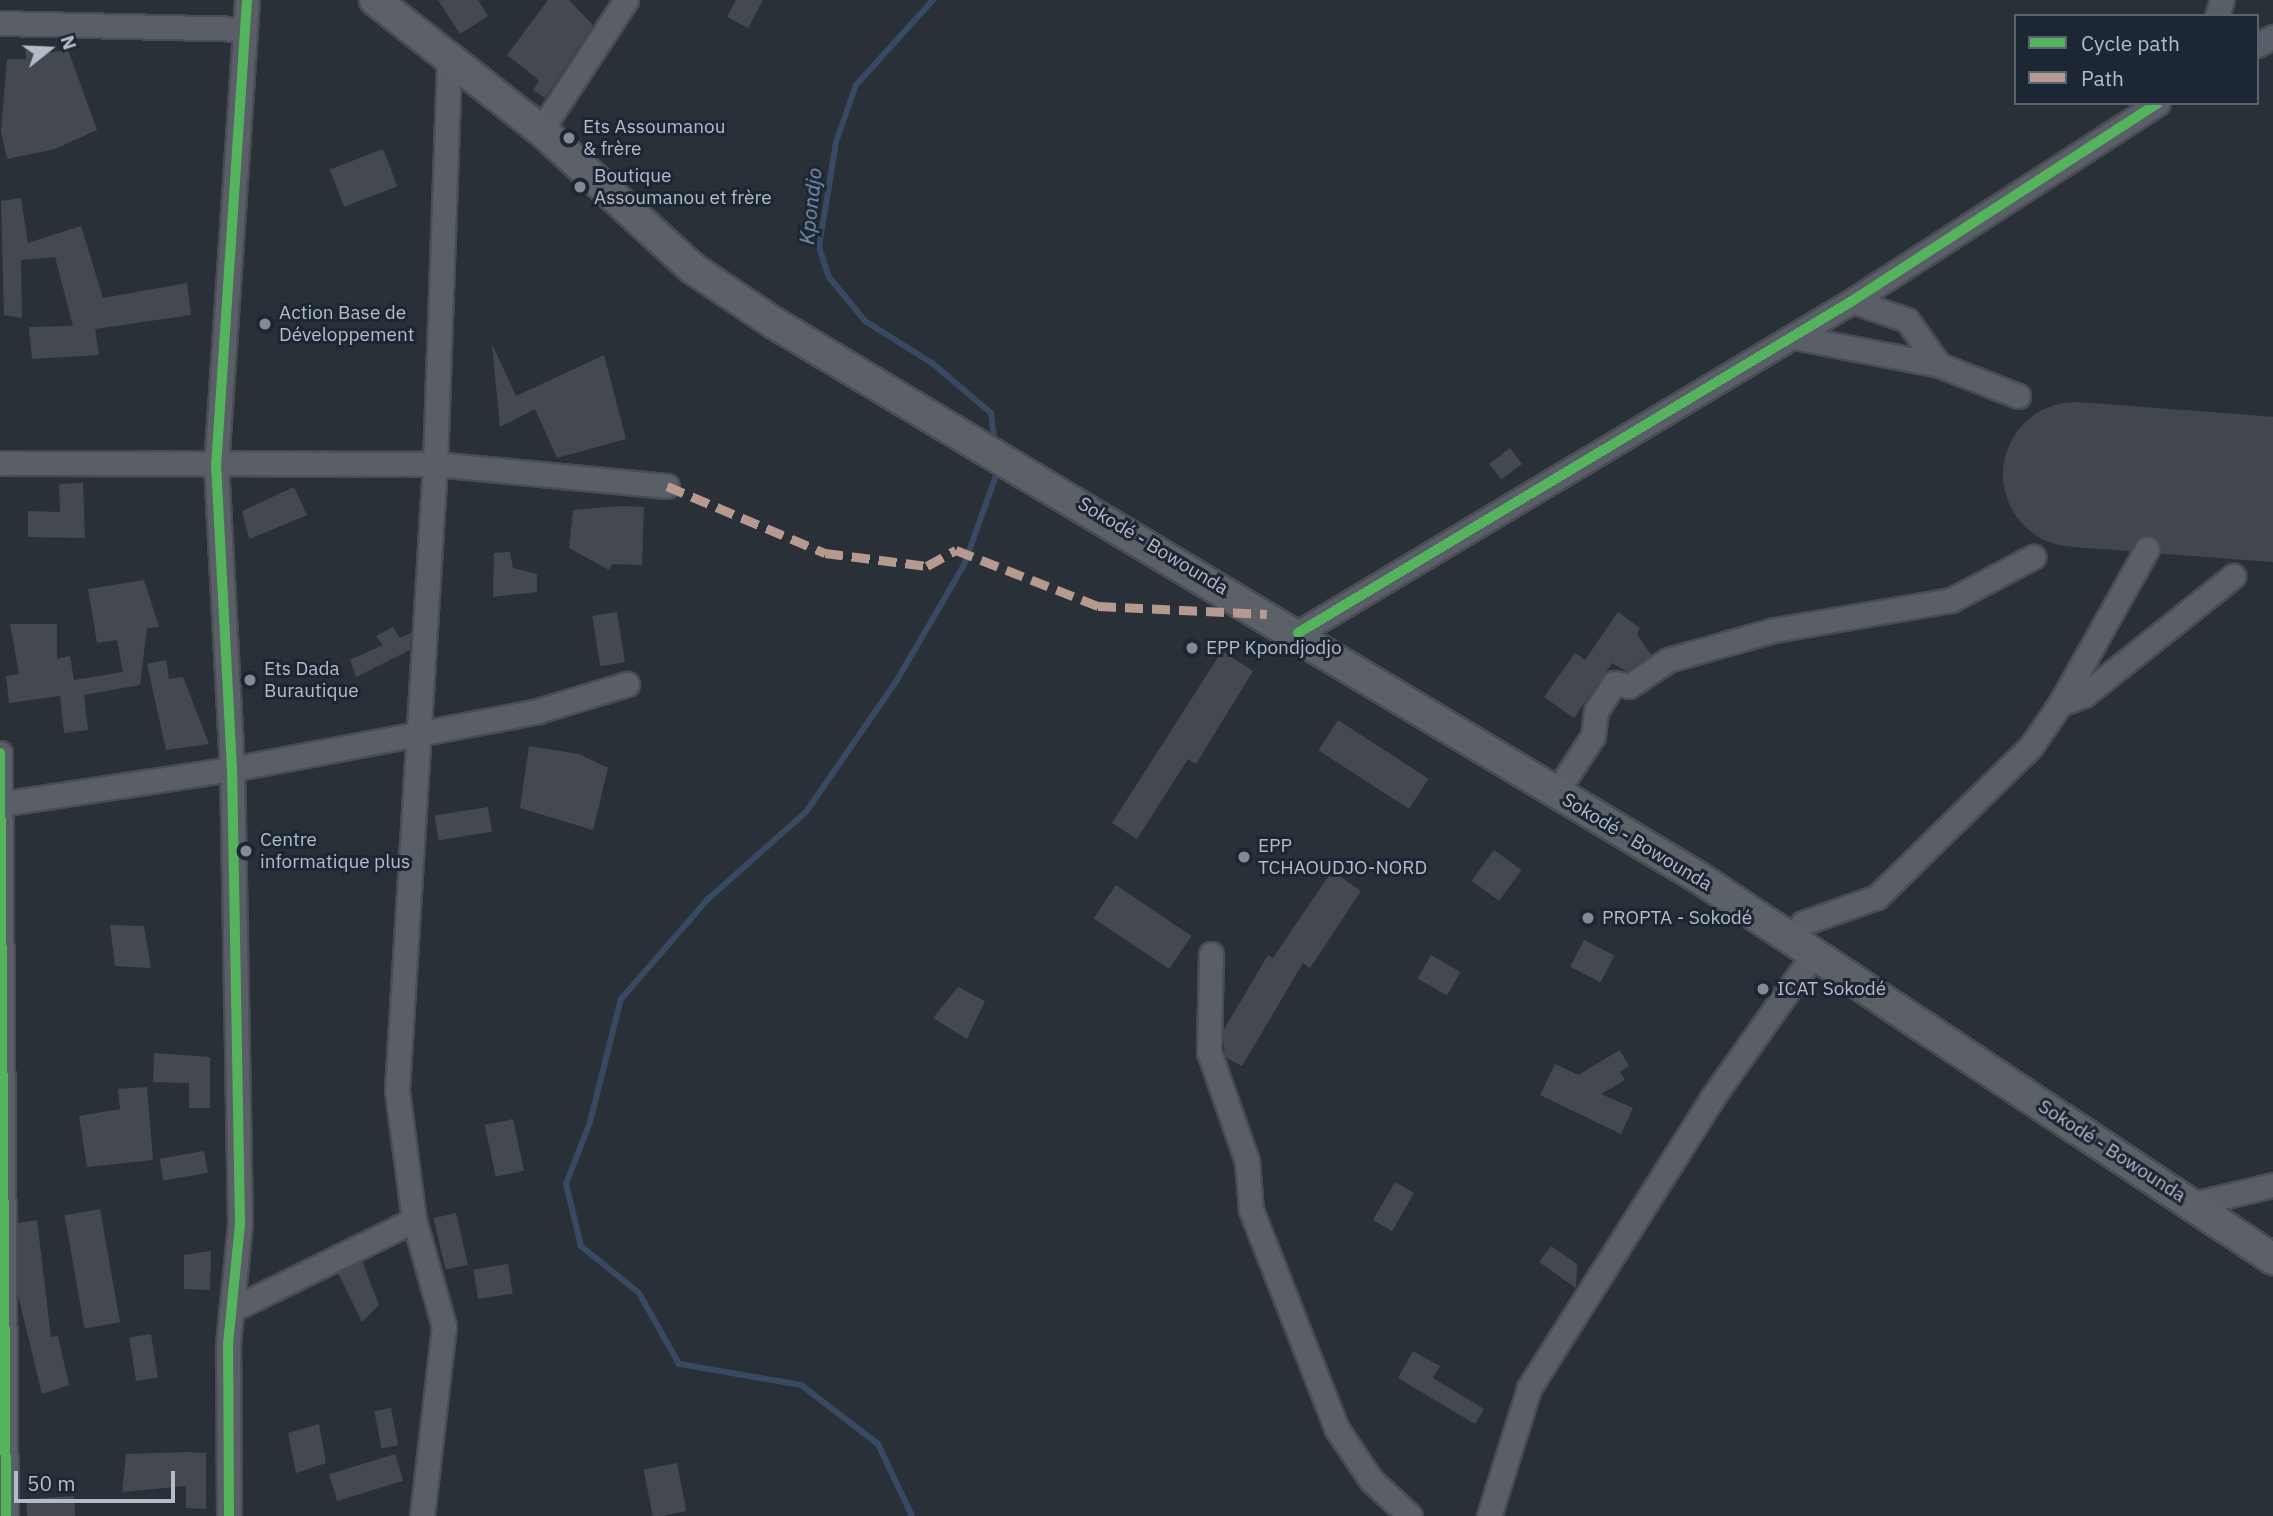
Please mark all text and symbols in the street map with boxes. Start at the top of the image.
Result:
north arrow [14,14,84,84]
legend [2014,14,2259,105]
text: Cycle path [2081,29,2180,57]
text: N [55,32,83,53]
text: Path [2081,64,2124,92]
place label: Ets Assoumanou & frère [583,116,725,160]
marker: Ets Assoumanou & frère [561,130,577,146]
place label: Boutique Assoumanou et frère [594,165,772,209]
water label: Kpondjo [793,166,827,246]
marker: Boutique Assoumanou et frère [572,179,588,195]
place label: Action Base de Développement [279,302,414,346]
marker: Action Base de Développement [257,316,273,332]
street label: Sokodé - Bowounda [1074,492,1232,600]
place label: EPP Kpondjodjo [1206,637,1342,659]
marker: EPP Kpondjodjo [1184,640,1200,656]
place label: Ets Dada Burautique [264,658,359,702]
marker: Ets Dada Burautique [242,672,258,688]
street label: Sokodé - Bowounda [1558,788,1716,896]
place label: Centre informatique plus [260,829,410,873]
place label: EPP TCHAOUDJO-NORD [1258,835,1427,879]
marker: Centre informatique plus [238,843,254,859]
marker: EPP TCHAOUDJO-NORD [1236,849,1252,865]
place label: PROPTA - Sokodé [1602,907,1752,929]
marker: PROPTA - Sokodé [1580,910,1596,926]
place label: ICAT Sokodé [1777,978,1886,1000]
marker: ICAT Sokodé [1755,981,1771,997]
street label: Sokodé - Bowounda [2034,1095,2190,1207]
scale bar [18,1456,178,1500]
text: 50 m [27,1469,76,1497]

